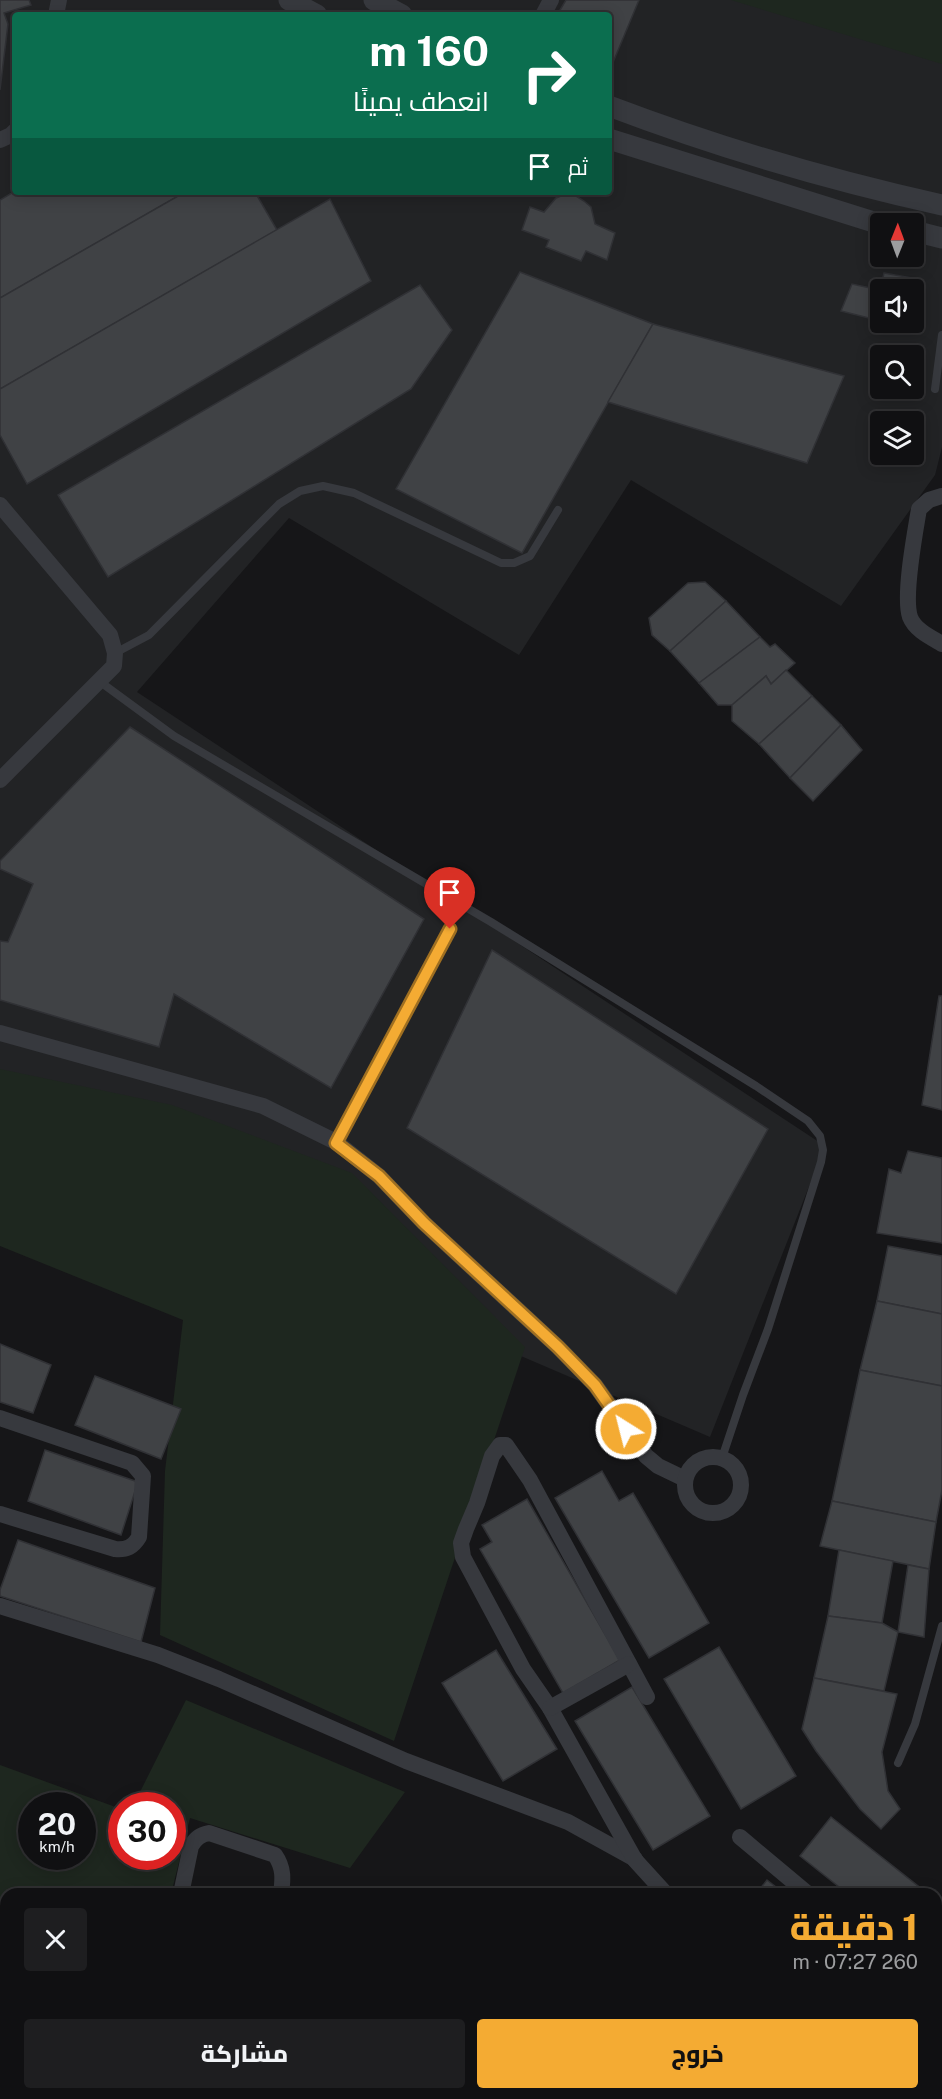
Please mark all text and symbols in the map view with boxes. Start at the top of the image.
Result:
text: 160 m [369,26,489,75]
icon: right [510,36,588,114]
text: انعطف يمينًا [353,85,489,117]
icon: arrive [523,150,556,183]
text: ثم [568,154,588,180]
north arrow [870,213,924,267]
map controls [870,213,924,465]
button: sound [870,279,924,333]
button: search [870,345,924,399]
button: layers [870,411,924,465]
pin [424,867,475,929]
icon: arrive [433,876,466,909]
position arrow [594,1397,658,1461]
speed limit sign: 30 [108,1792,186,1870]
text: 20 [38,1806,76,1842]
text: km/h [39,1838,75,1855]
text: 1 دقيقة [790,1906,918,1948]
button: close [24,1908,87,1971]
text: 260 m · 07:27 [792,1950,918,1974]
button: مشاركة [24,2019,465,2088]
button: خروج [477,2019,918,2088]

